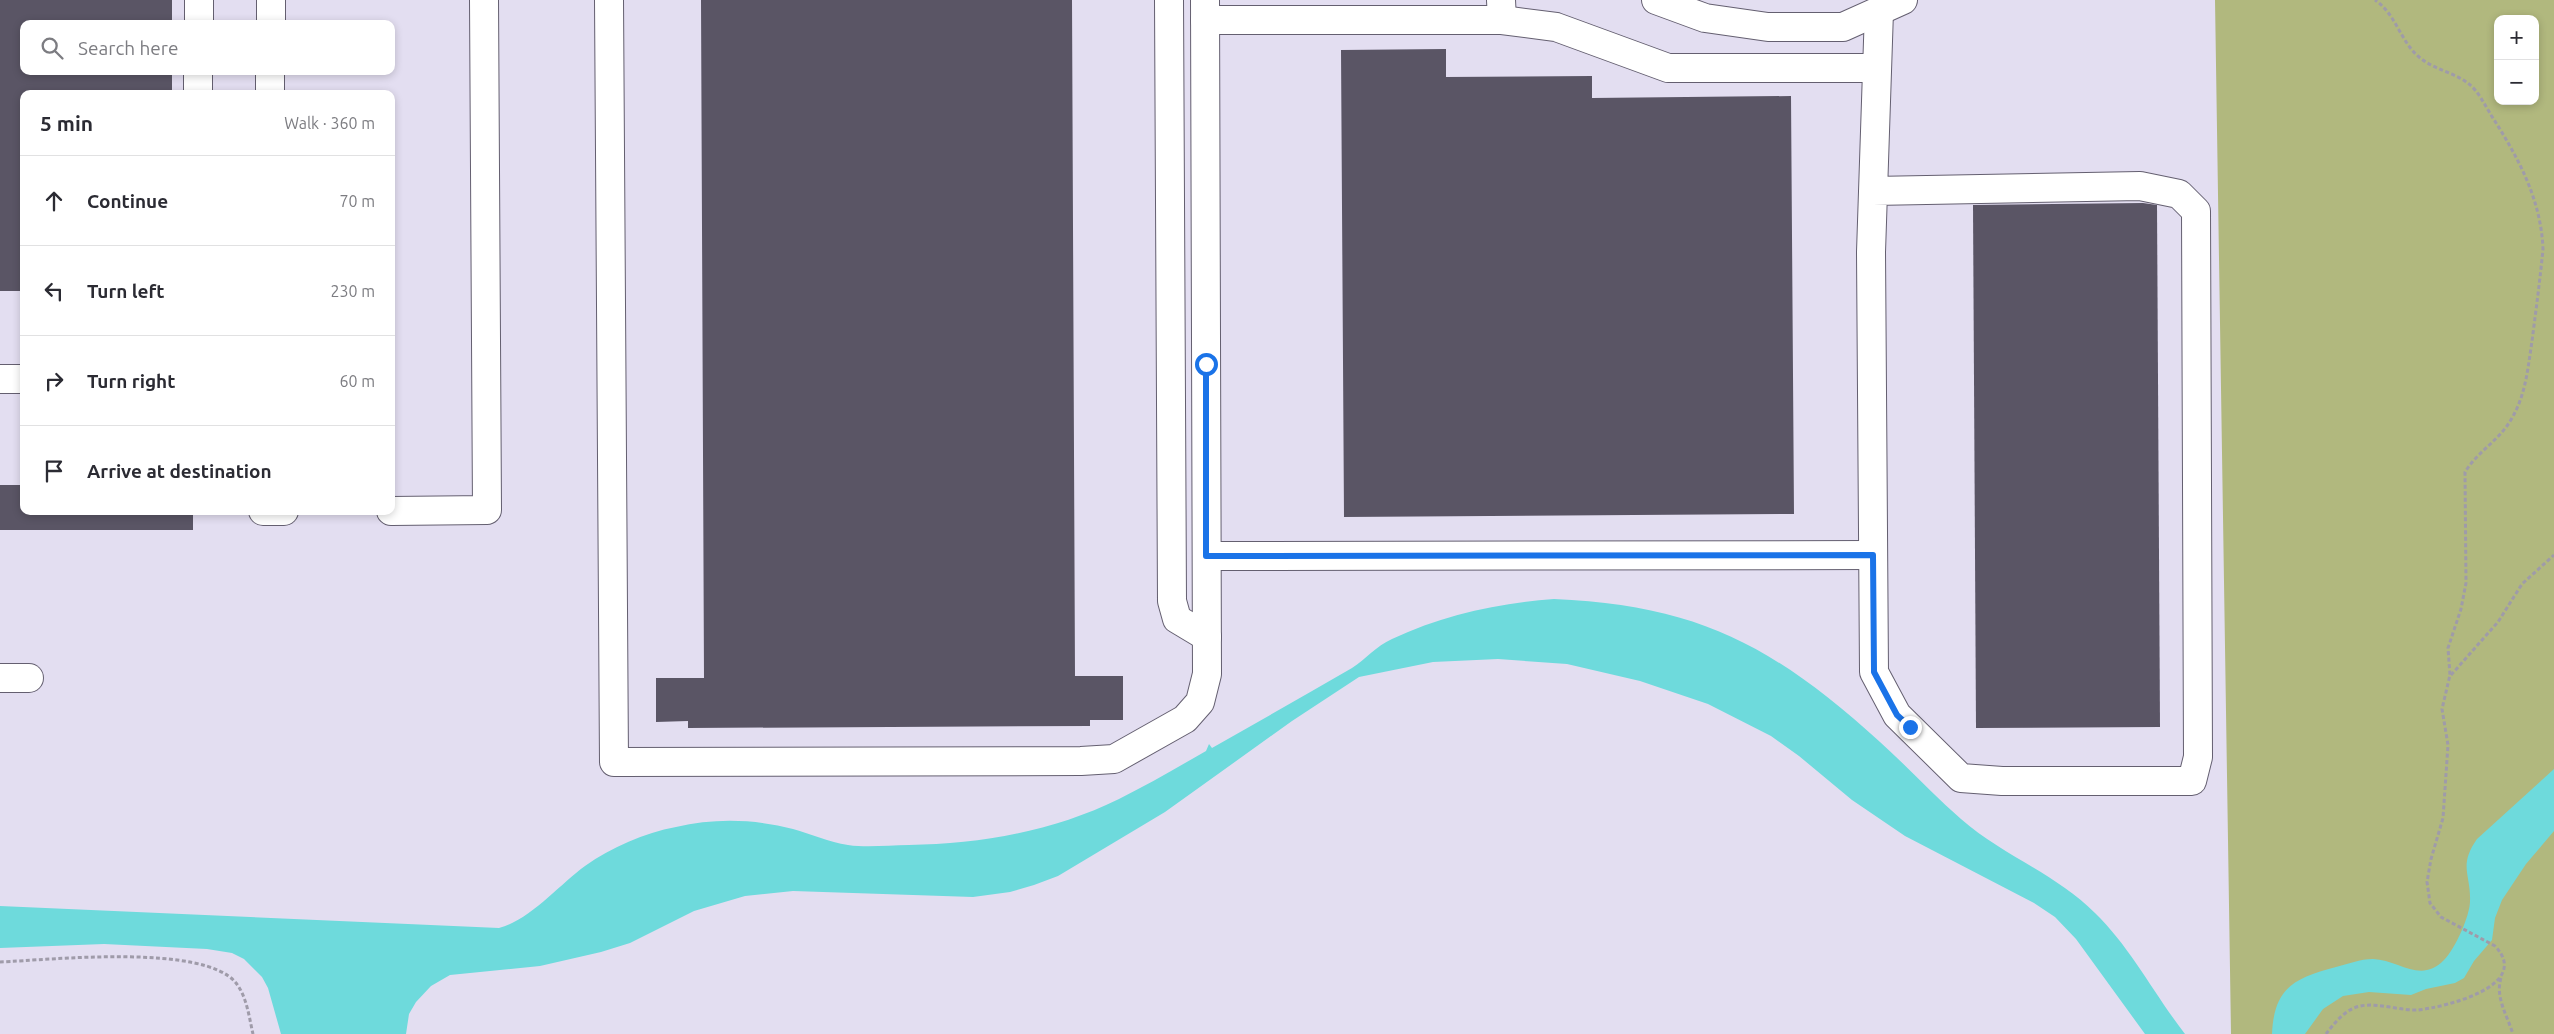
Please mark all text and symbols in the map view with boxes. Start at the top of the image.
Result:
map controls [2494,15,2539,105]
button: + [2494,15,2539,60]
search box [20,20,395,75]
icon: search [38,34,66,62]
text: Search here [78,37,178,59]
button: − [2494,60,2539,105]
text: 5 min [40,111,93,135]
text: Walk · 360 m [284,114,375,132]
icon: ahead [40,187,68,215]
text: Continue [87,190,168,212]
text: 70 m [339,192,375,210]
icon: left [40,277,68,305]
text: Turn left [87,280,165,302]
text: 230 m [330,282,375,300]
route start [1195,353,1218,376]
icon: right [40,367,68,395]
text: Turn right [87,370,175,392]
text: 60 m [339,372,375,390]
icon: arrive [40,457,68,485]
text: Arrive at destination [87,460,272,482]
route end [1899,716,1922,739]

